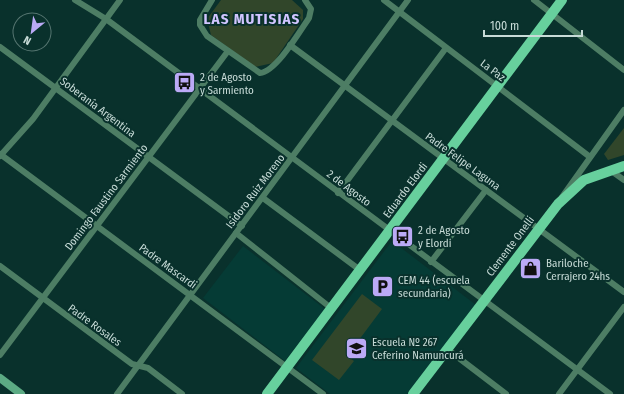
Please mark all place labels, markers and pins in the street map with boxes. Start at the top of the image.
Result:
bus stop icon: 2 de Agosto y Sarmiento [172,70,198,96]
place label: 2 de Agosto y Sarmiento [200,71,254,97]
bus stop icon: 2 de Agosto y Elordi [390,223,416,249]
place label: 2 de Agosto y Elordi [418,224,470,250]
shop icon: Bariloche Cerrajero 24hs [518,256,544,282]
place label: Bariloche Cerrajero 24hs [546,257,610,283]
parking icon: CEM 44 (escuela secundaria) [369,273,395,299]
place label: CEM 44 (escuela secundaria) [398,274,470,300]
school or university icon: Escuela Nº 267 Ceferino Namuncurá [343,335,369,361]
place label: Escuela Nº 267 Ceferino Namuncurá [372,336,464,362]

